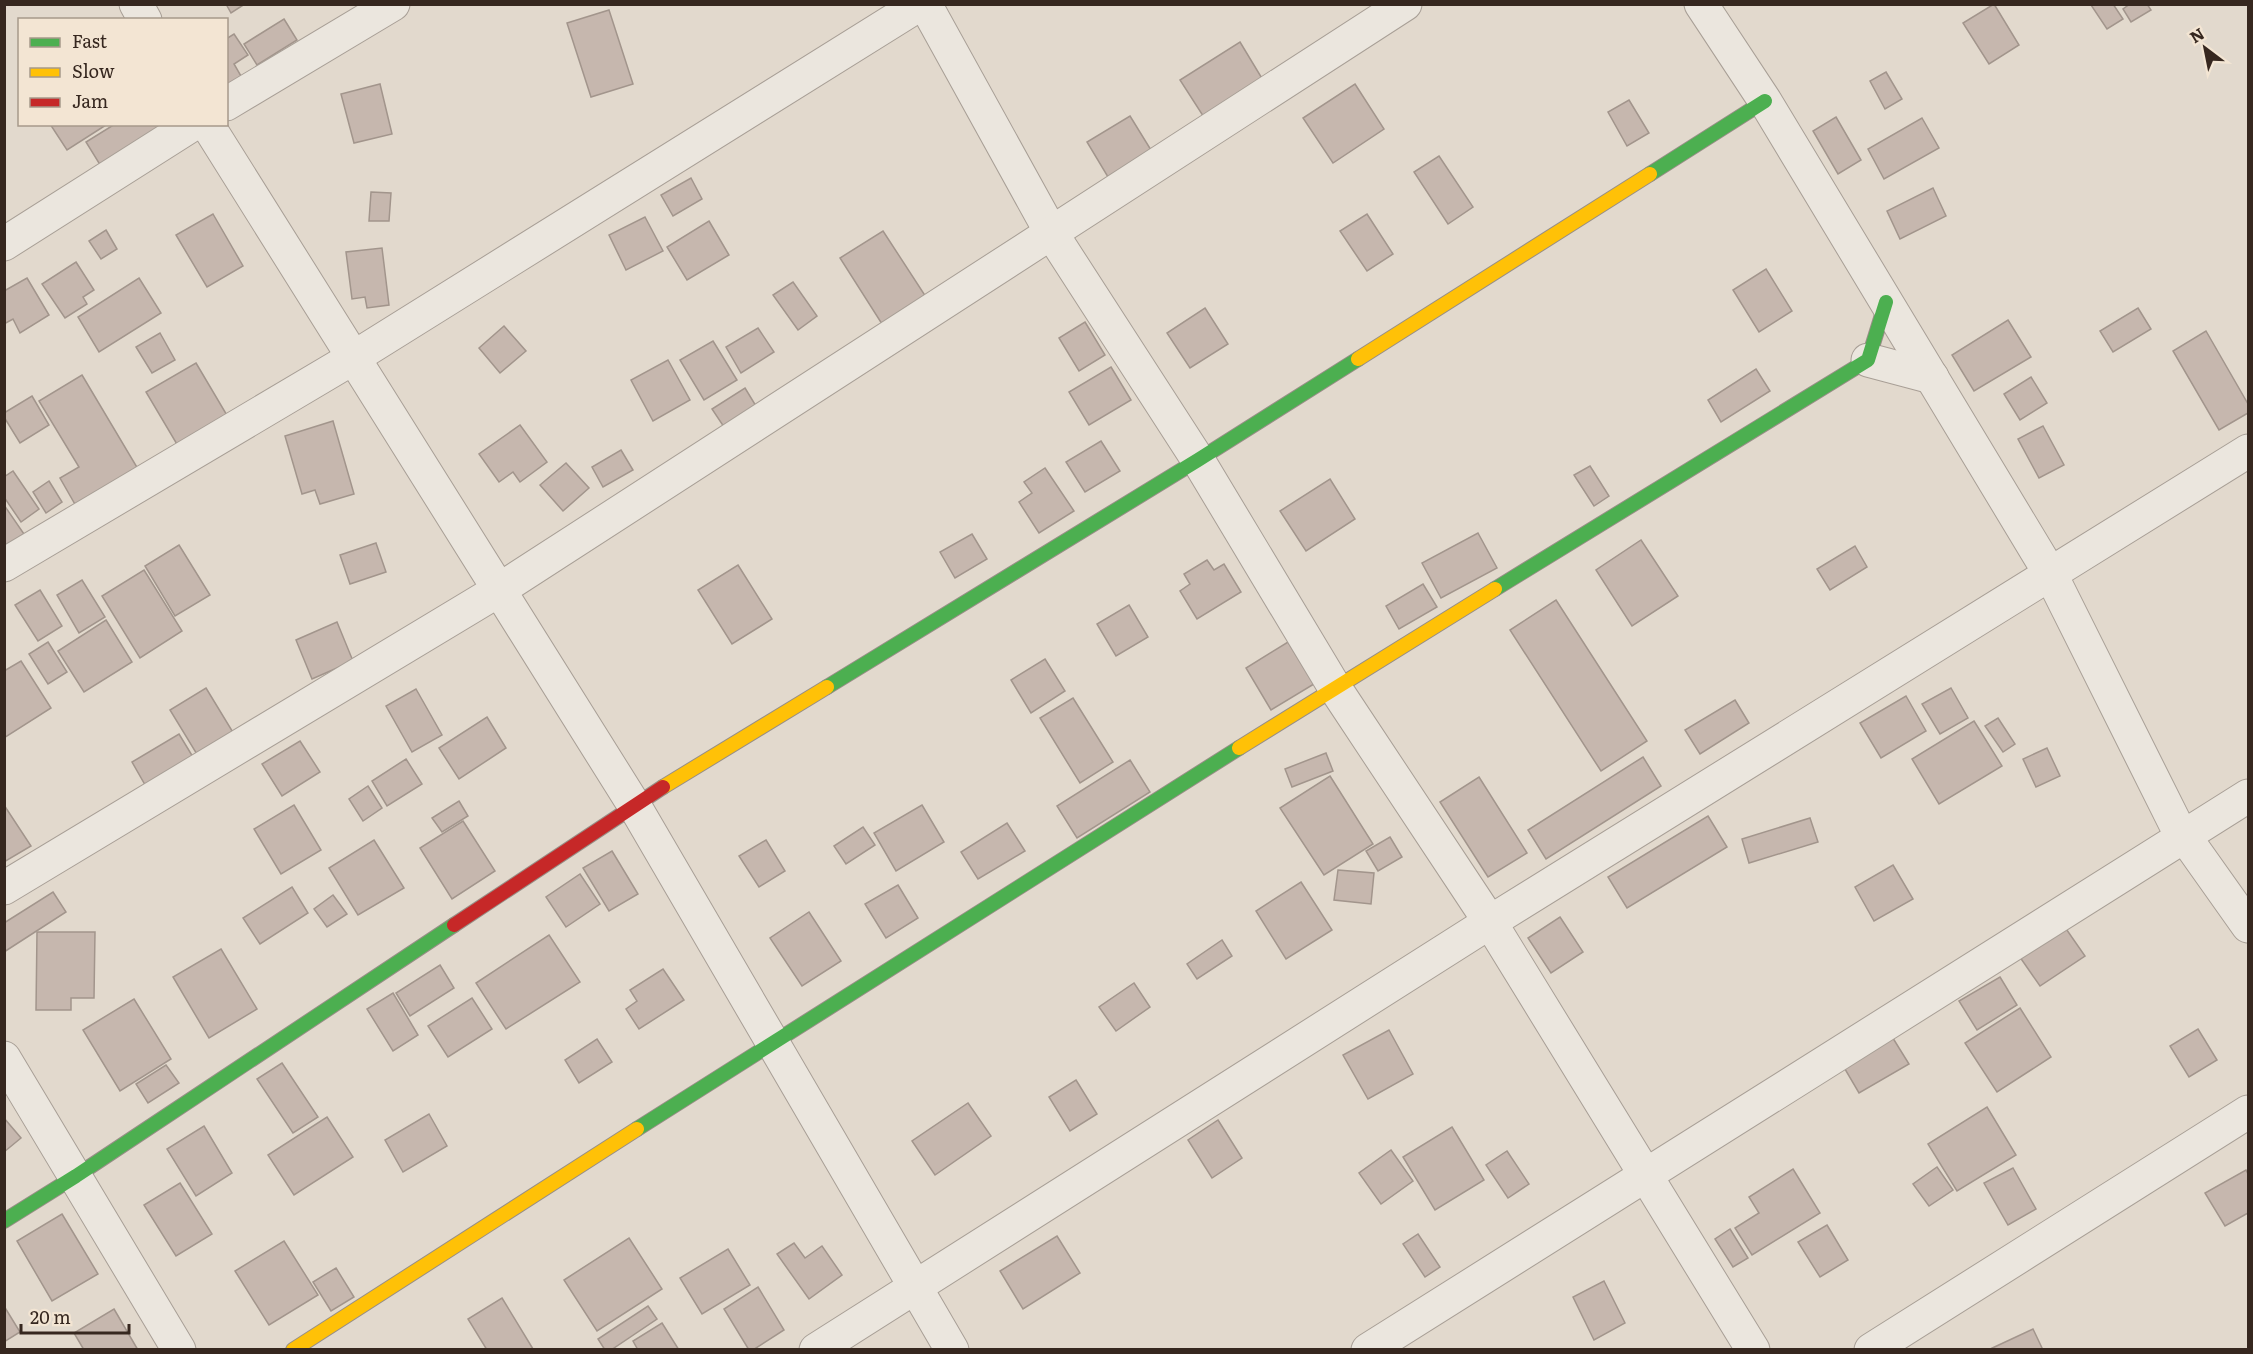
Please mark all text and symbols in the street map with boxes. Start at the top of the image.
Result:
legend [18,18,228,126]
north arrow [2175,18,2235,78]
text: N [2184,21,2209,48]
text: Fast [72,27,108,54]
text: Slow [72,57,115,84]
text: Jam [72,87,108,114]
scale bar [21,1297,129,1335]
text: 20 m [30,1303,71,1330]

